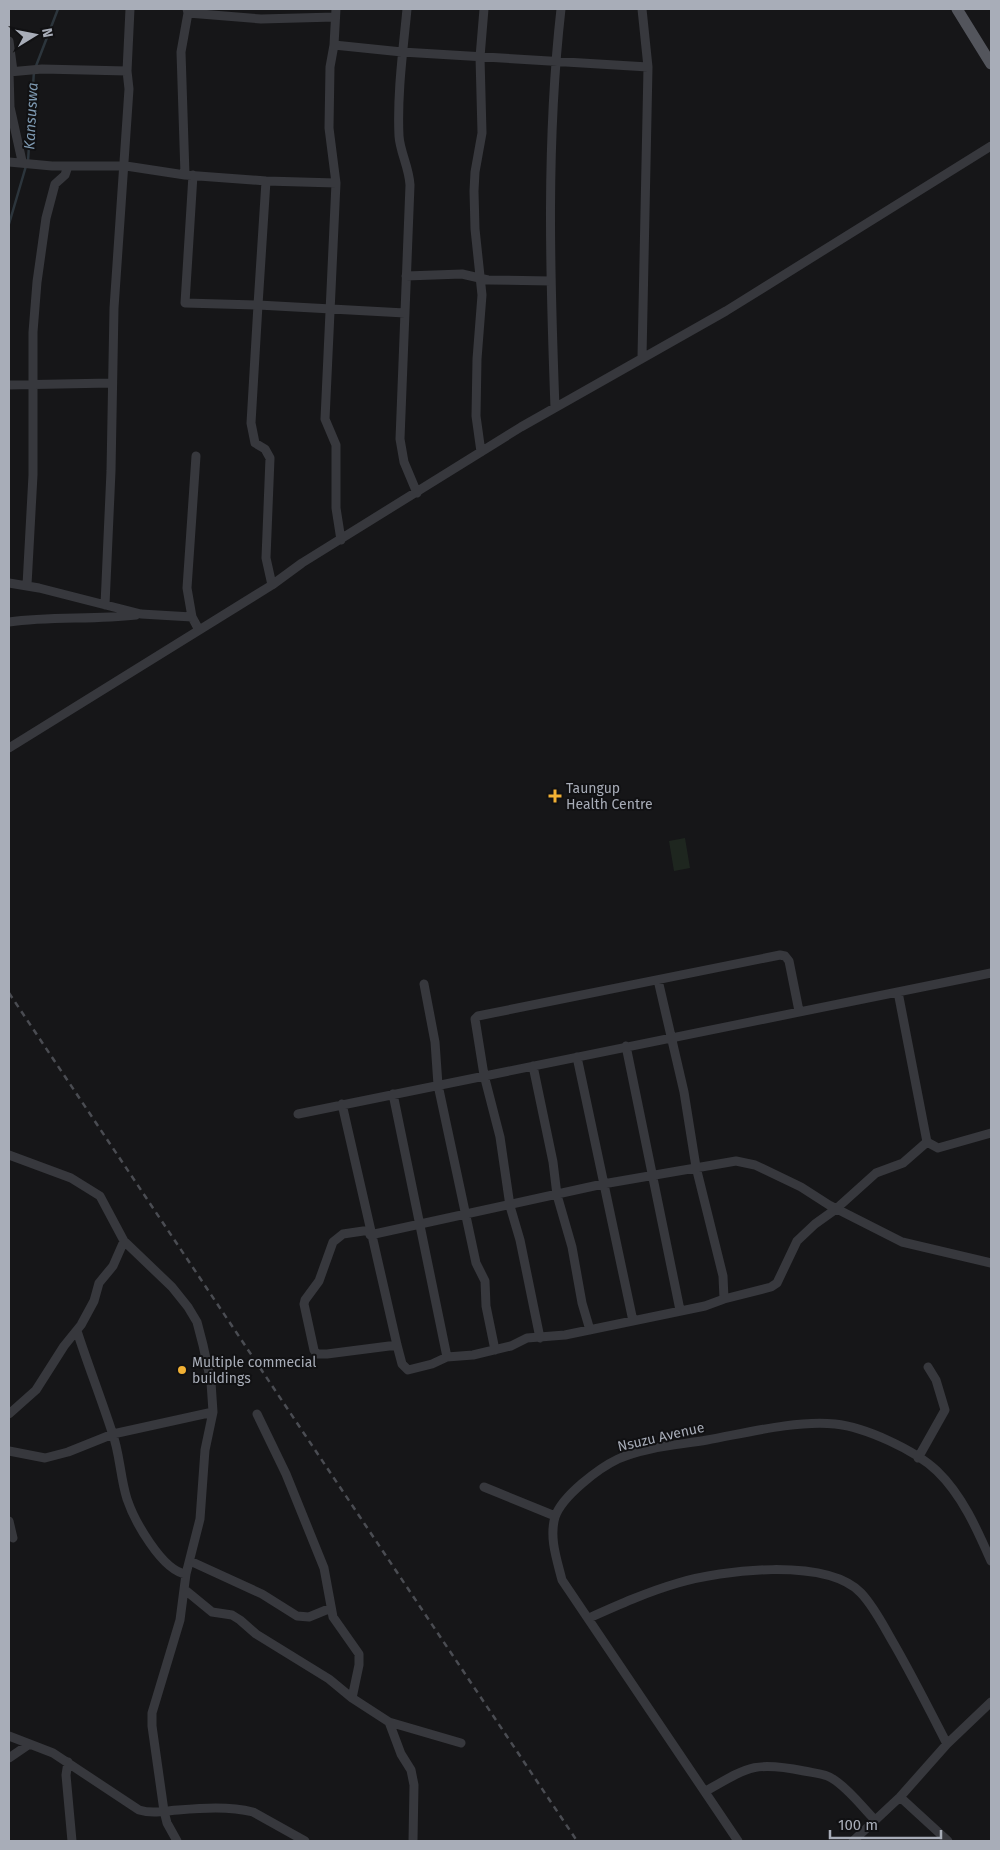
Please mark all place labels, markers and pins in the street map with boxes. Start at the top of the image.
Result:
place label: Taungup Health Centre [566,780,653,813]
marker: Taungup Health Centre [548,789,562,803]
place label: Multiple commecial buildings [192,1354,316,1387]
marker: Multiple commecial buildings [176,1364,188,1376]

